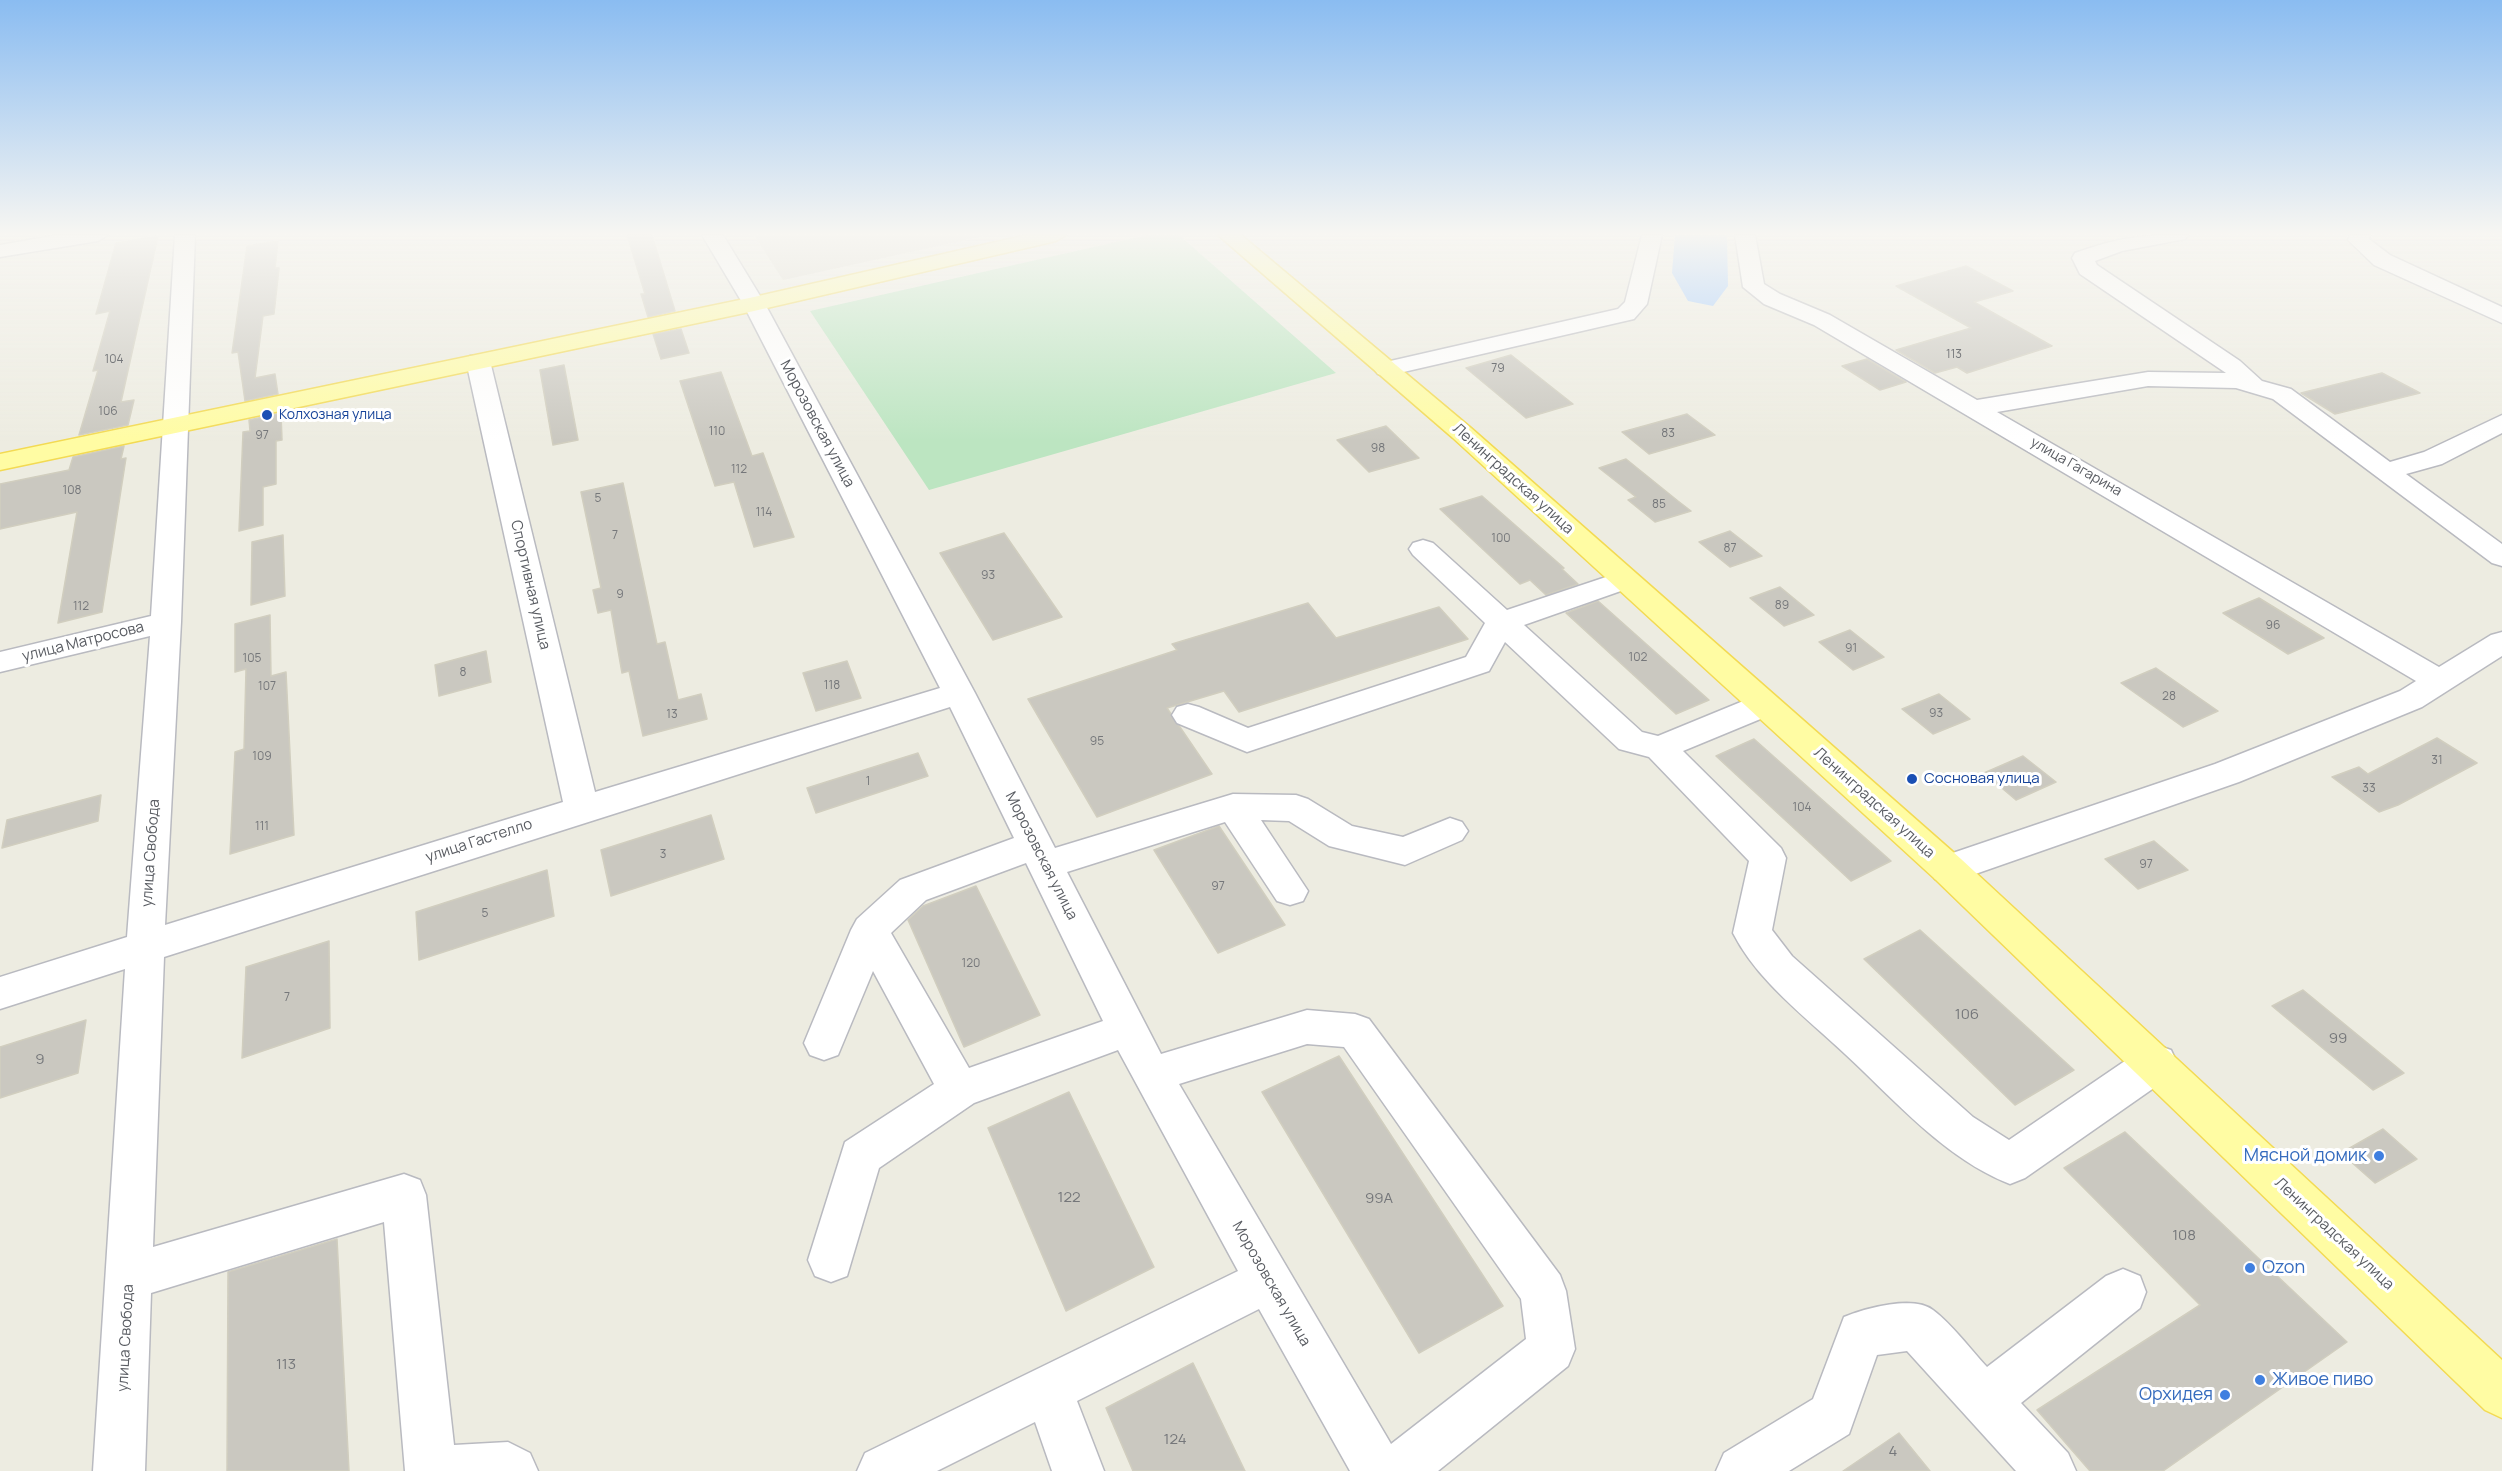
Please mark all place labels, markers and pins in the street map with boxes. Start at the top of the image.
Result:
place label: Колхозная улица [279,407,392,423]
marker: Колхозная улица [260,408,274,422]
place label: Сосновая улица [1924,770,2040,788]
marker: Сосновая улица [1905,772,1919,786]
place label: Мясной домик [2244,1145,2367,1167]
marker: Мясной домик [2372,1149,2386,1163]
place label: Ozon [2262,1257,2305,1279]
marker: Ozon [2243,1261,2257,1275]
place label: Живое пиво [2272,1369,2373,1391]
marker: Живое пиво [2253,1373,2267,1387]
place label: Орхидея [2139,1384,2213,1406]
marker: Орхидея [2218,1388,2232,1402]

